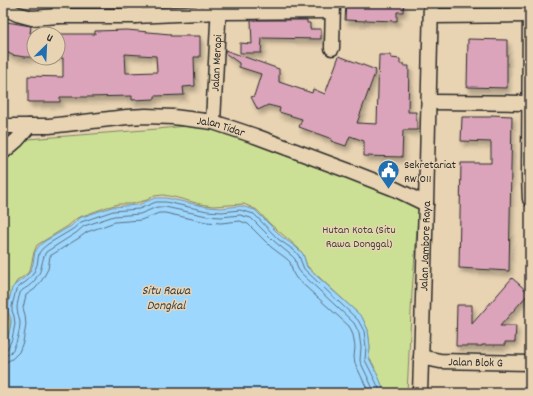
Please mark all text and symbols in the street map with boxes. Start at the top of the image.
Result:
north arrow [26,26,66,66]
text: U [44,30,55,47]
street label: Jalan Merapi [208,34,227,92]
street label: Jalan Tidar [196,113,247,142]
place label: Sekretariat RW 011 [404,157,457,188]
public building icon: Sekretariat RW 011 [375,158,401,191]
street label: Jalan Jambore Raya [416,201,436,291]
park label: Hutan Kota (Situ Rawa Donggal) [322,222,396,253]
water label: Situ Rawa Dongkal [142,282,191,316]
street label: Jalan Blok G [448,354,503,372]

